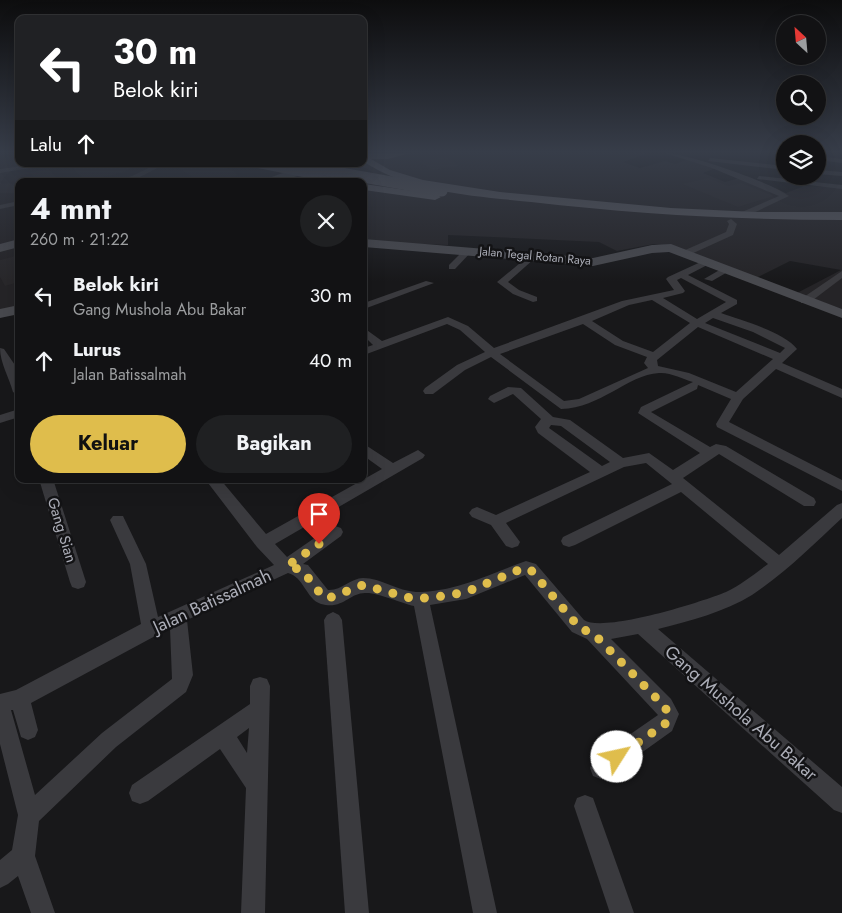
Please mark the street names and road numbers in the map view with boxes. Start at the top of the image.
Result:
street label: Jalan Tegal Rotan Raya [476,242,592,270]
street label: Gang Sian [42,495,82,565]
street label: Jalan Batissalmah [147,562,275,641]
street label: Gang Mushola Abu Bakar [659,639,824,787]

